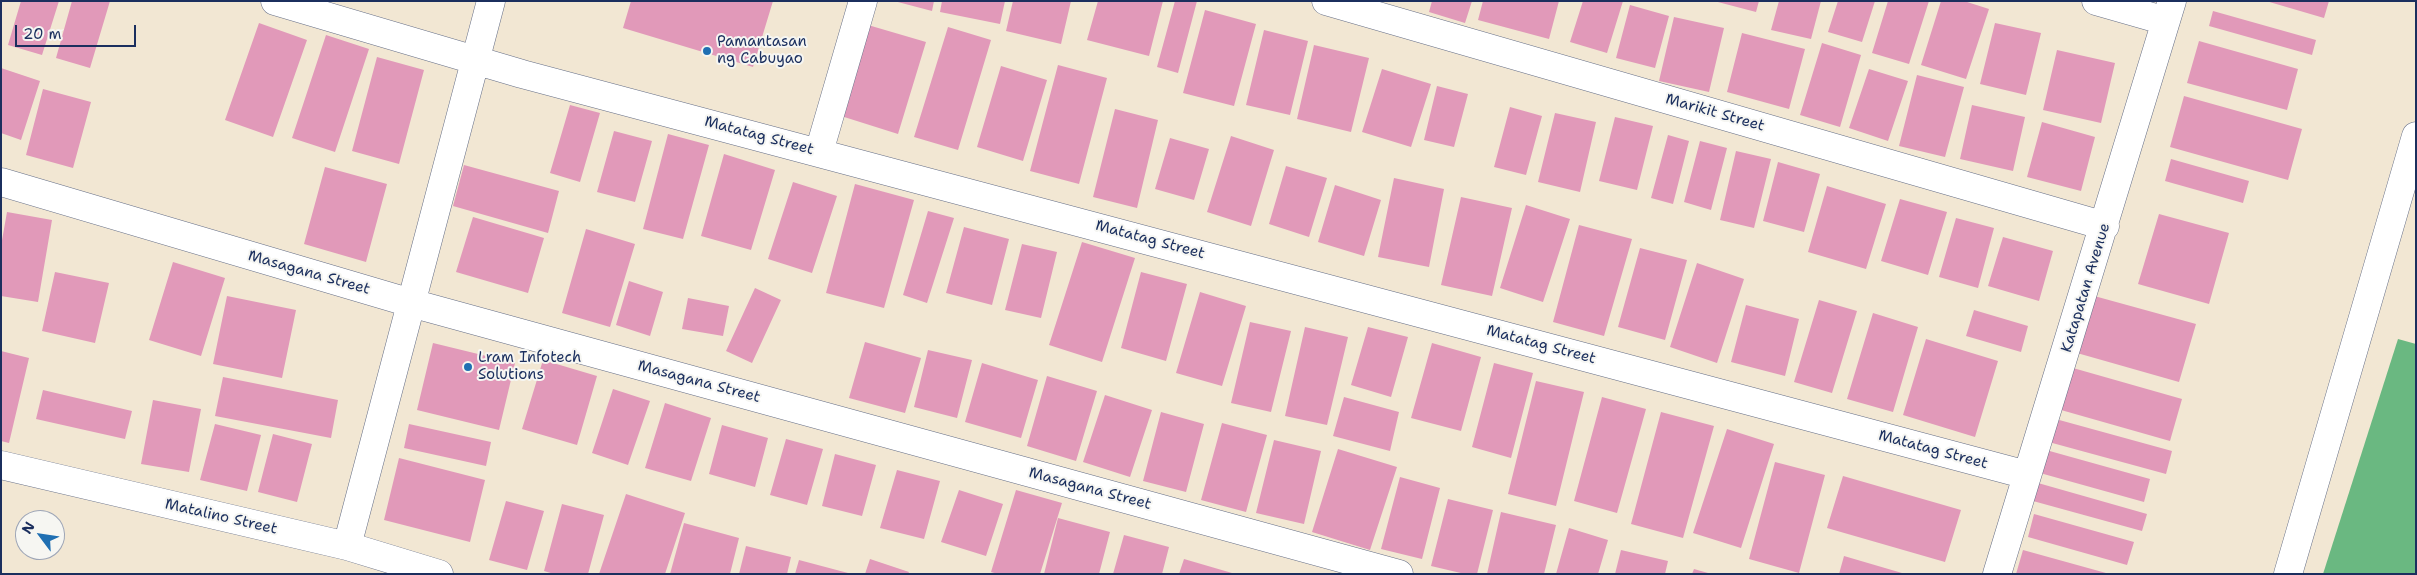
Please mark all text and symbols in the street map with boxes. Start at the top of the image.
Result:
scale bar [18,15,139,47]
text: 20 m [23,24,62,44]
place label: Pamantasan ng Cabuyao [717,33,807,68]
marker: Pamantasan ng Cabuyao [701,45,713,57]
street label: Marikit Street [1663,90,1767,136]
street label: Matatag Street [702,113,816,159]
street label: Matatag Street [1093,217,1207,263]
street label: Katapatan Avenue [2058,221,2114,355]
street label: Masagana Street [246,247,372,299]
street label: Matatag Street [1484,322,1598,368]
place label: Lram Infotech Solutions [478,349,581,384]
street label: Masagana Street [636,357,762,407]
marker: Lram Infotech Solutions [462,361,474,373]
street label: Matatag Street [1876,427,1990,473]
street label: Masagana Street [1027,464,1153,514]
street label: Matalino Street [163,495,279,539]
north arrow [15,510,65,560]
text: N [17,518,39,537]

